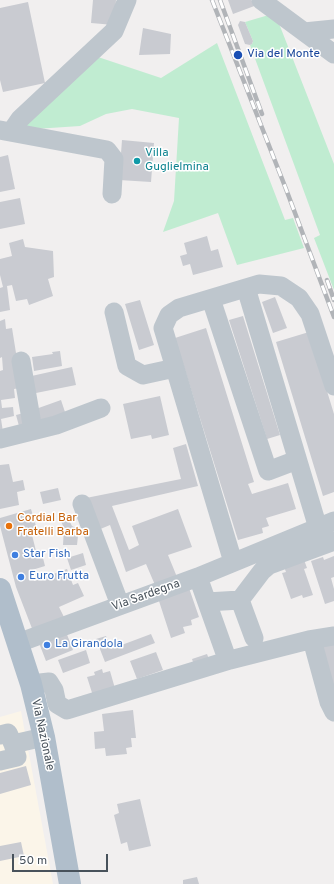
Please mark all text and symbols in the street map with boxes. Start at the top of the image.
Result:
place label: Via del Monte [247,48,320,62]
marker: Via del Monte [232,49,244,61]
place label: Villa Guglielmina [145,147,209,175]
marker: Villa Guglielmina [132,156,142,166]
place label: Cordial Bar Fratelli Barba [17,512,89,540]
marker: Cordial Bar Fratelli Barba [4,521,14,531]
place label: Star Fish [23,548,71,562]
marker: Star Fish [10,550,20,560]
place label: Euro Frutta [29,570,89,584]
marker: Euro Frutta [16,572,26,582]
street label: Via Sardegna [110,577,182,615]
place label: La Girandola [55,638,123,652]
marker: La Girandola [42,640,52,650]
street label: Via Nazionale [27,698,57,772]
scale bar [14,846,110,872]
text: 50 m [19,853,47,869]

